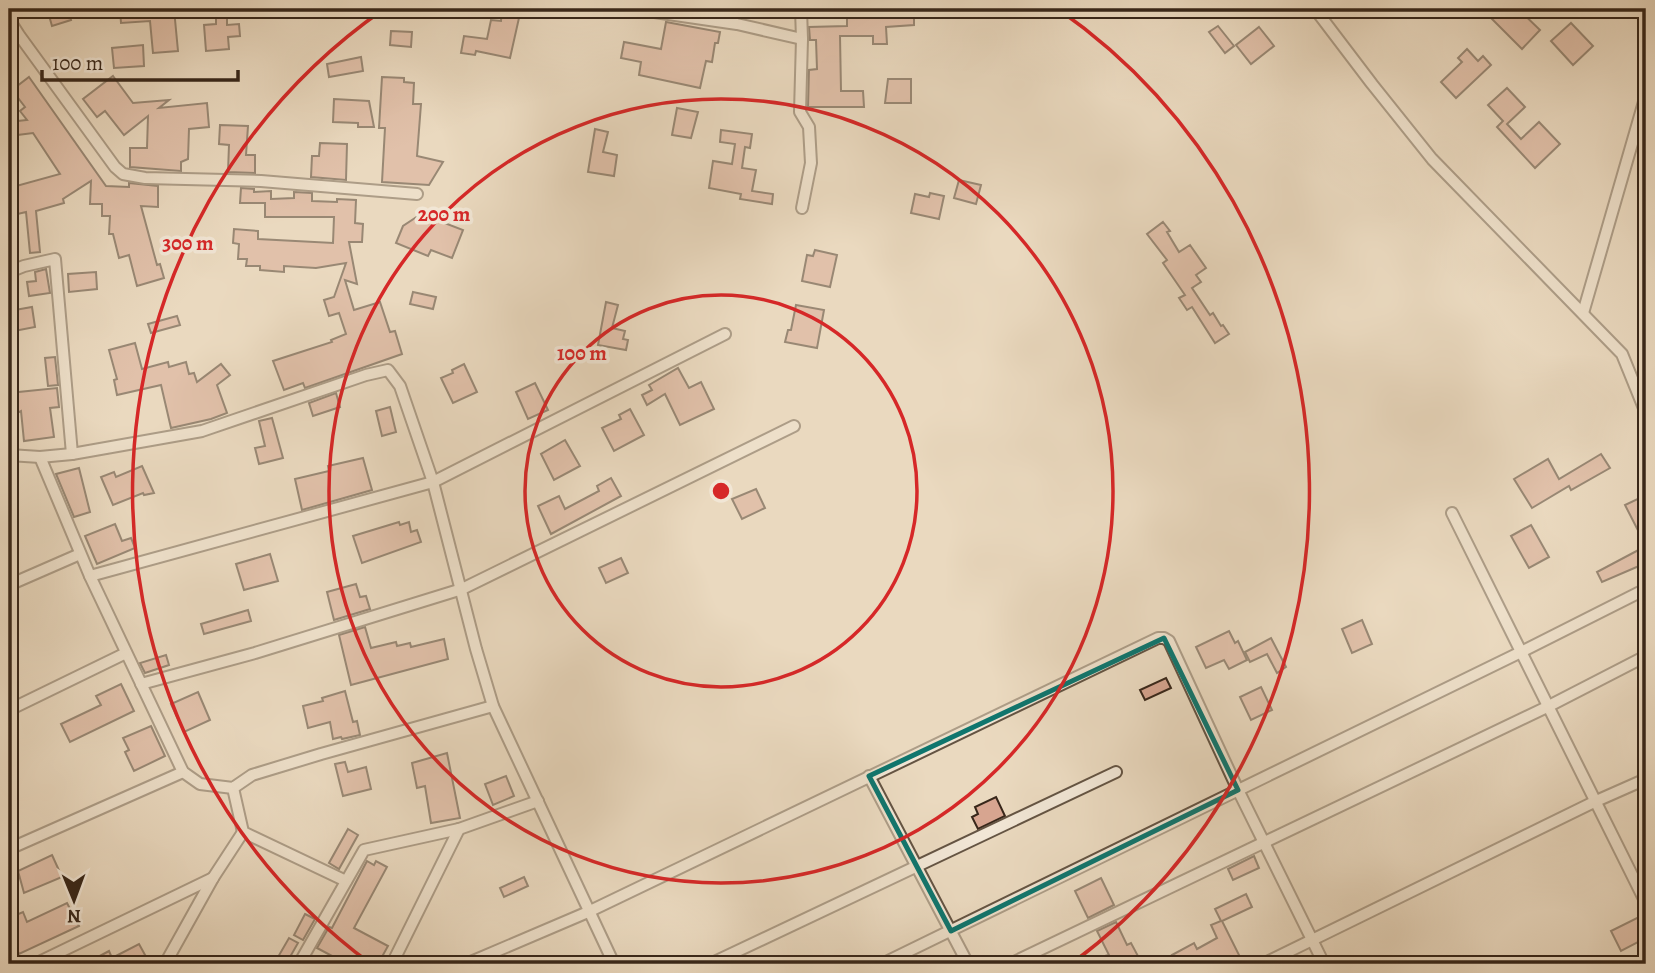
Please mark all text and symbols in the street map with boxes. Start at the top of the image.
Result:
scale bar [42,38,238,82]
text: 100 m [52,49,103,77]
text: 200 m [418,200,471,228]
text: 300 m [162,229,214,257]
text: 100 m [557,339,607,367]
centre of rings [709,479,733,503]
north arrow [38,864,108,934]
text: N [67,903,81,929]

